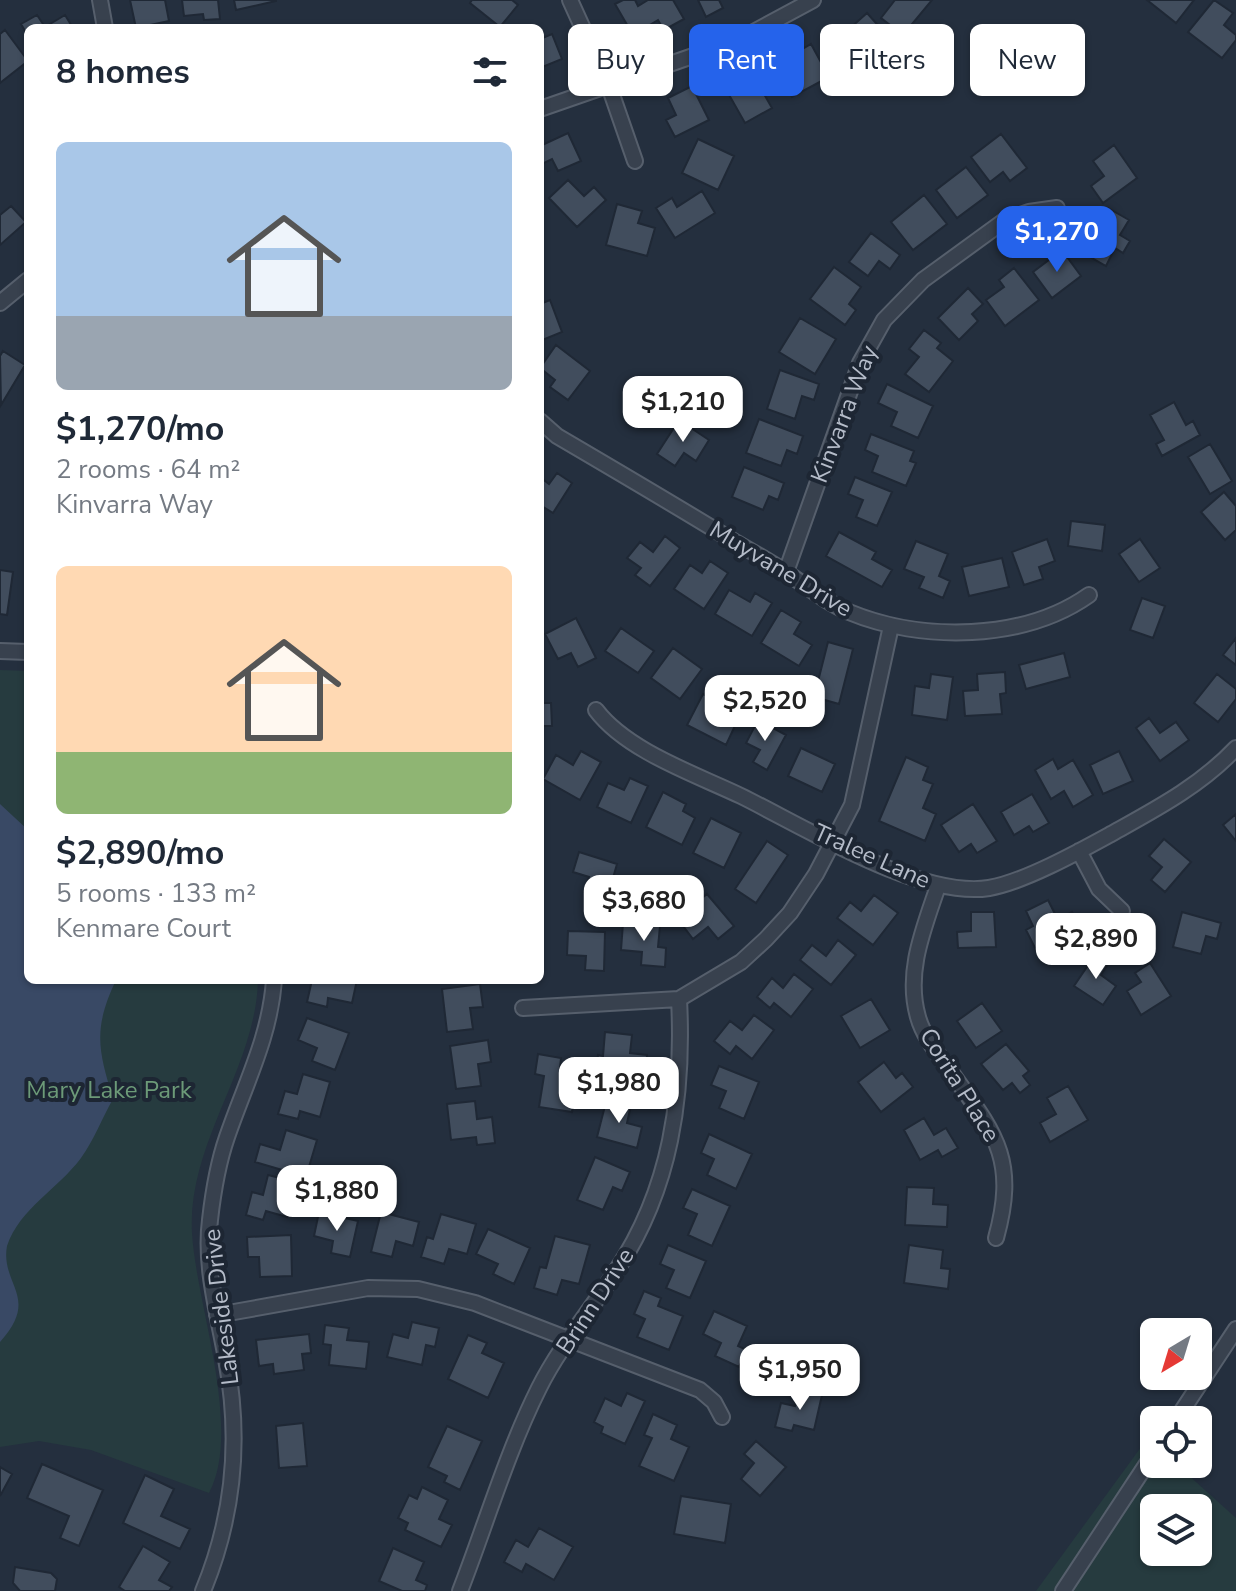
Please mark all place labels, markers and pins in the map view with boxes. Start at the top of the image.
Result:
pin: $1,270 [992,206,1122,274]
pin: $1,210 [618,376,748,444]
pin: $2,520 [700,675,830,743]
pin: $3,680 [579,875,709,943]
pin: $2,890 [1031,913,1161,981]
pin: $1,980 [554,1057,684,1125]
pin: $1,880 [272,1165,402,1233]
pin: $1,950 [735,1344,865,1412]

